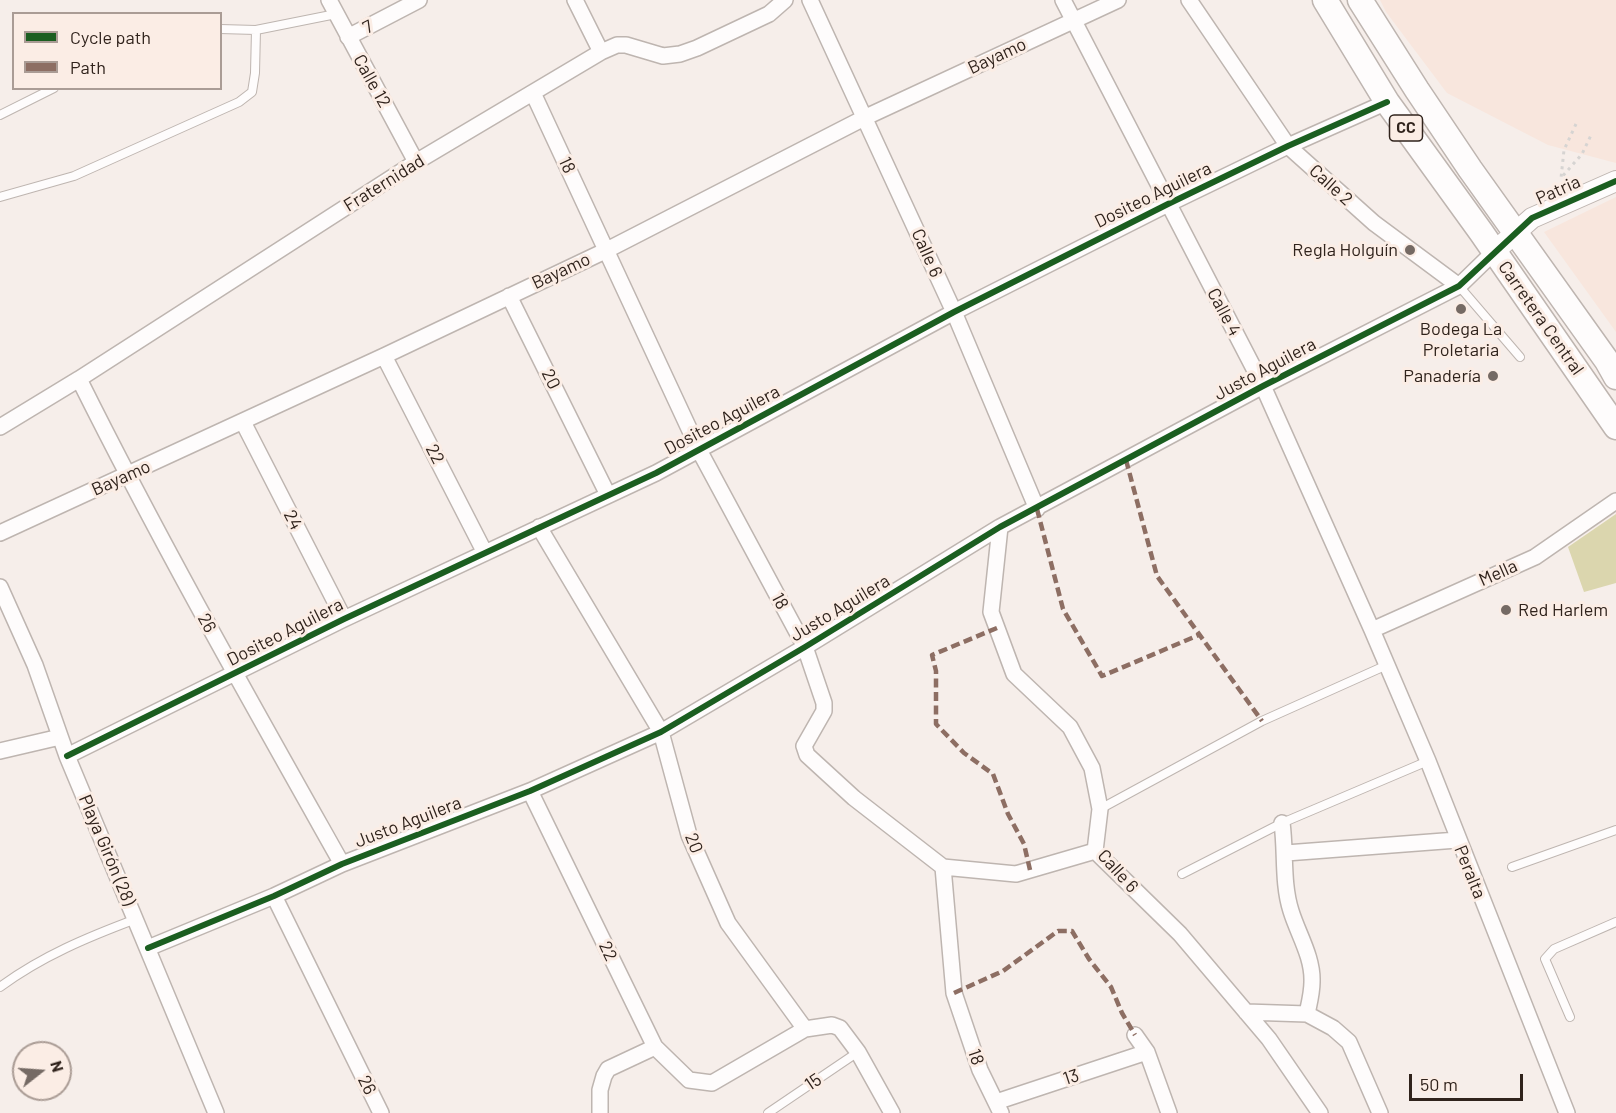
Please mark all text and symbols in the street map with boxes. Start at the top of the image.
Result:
legend [12,12,222,90]
street label: 7 [359,15,377,39]
text: Cycle path [70,26,151,48]
street label: Bayamo [964,33,1030,79]
street label: Calle 12 [349,51,395,111]
text: Path [70,56,106,78]
road number: CC [1390,115,1422,141]
street label: Fraternidad [340,150,428,216]
street label: 18 [554,153,580,177]
street label: Dositeo Aguilera [1091,157,1215,233]
street label: Calle 2 [1305,160,1357,210]
street label: Patria [1532,171,1584,209]
street label: Calle 6 [907,225,947,281]
place label: Regla Holguín [1292,239,1398,261]
marker: Regla Holguín [1403,243,1417,257]
street label: Bayamo [528,248,594,294]
street label: Carretera Central [1494,257,1588,379]
street label: Calle 4 [1202,284,1246,340]
marker: Bodega La Proletaria [1454,302,1468,316]
place label: Bodega La Proletaria [1420,318,1502,360]
street label: Justo Aguilera [1210,333,1320,405]
street label: 20 [537,365,565,393]
place label: Panadería [1403,365,1481,387]
marker: Panadería [1486,369,1500,383]
street label: Dositeo Aguilera [661,381,783,459]
street label: 22 [421,441,449,467]
street label: Bayamo [88,455,154,501]
street label: 24 [279,506,307,534]
street label: Mella [1475,555,1521,591]
street label: Justo Aguilera [786,570,894,646]
street label: 18 [767,589,793,613]
street label: Dositeo Aguilera [223,593,347,671]
place label: Red Harlem [1518,599,1608,621]
marker: Red Harlem [1499,603,1513,617]
street label: 26 [193,609,221,637]
street label: Playa Girón (28) [74,791,140,909]
street label: Justo Aguilera [352,792,464,852]
street label: 20 [680,830,708,856]
street label: Peralta [1450,842,1490,902]
street label: Calle 6 [1093,845,1143,897]
street label: 22 [594,938,622,964]
north arrow [12,1041,72,1101]
street label: 18 [963,1046,989,1068]
text: N [47,1058,68,1074]
scale bar [1412,1062,1526,1100]
street label: 13 [1060,1064,1082,1090]
street label: 15 [801,1069,825,1095]
street label: 26 [353,1072,381,1098]
text: 50 m [1420,1073,1458,1095]

